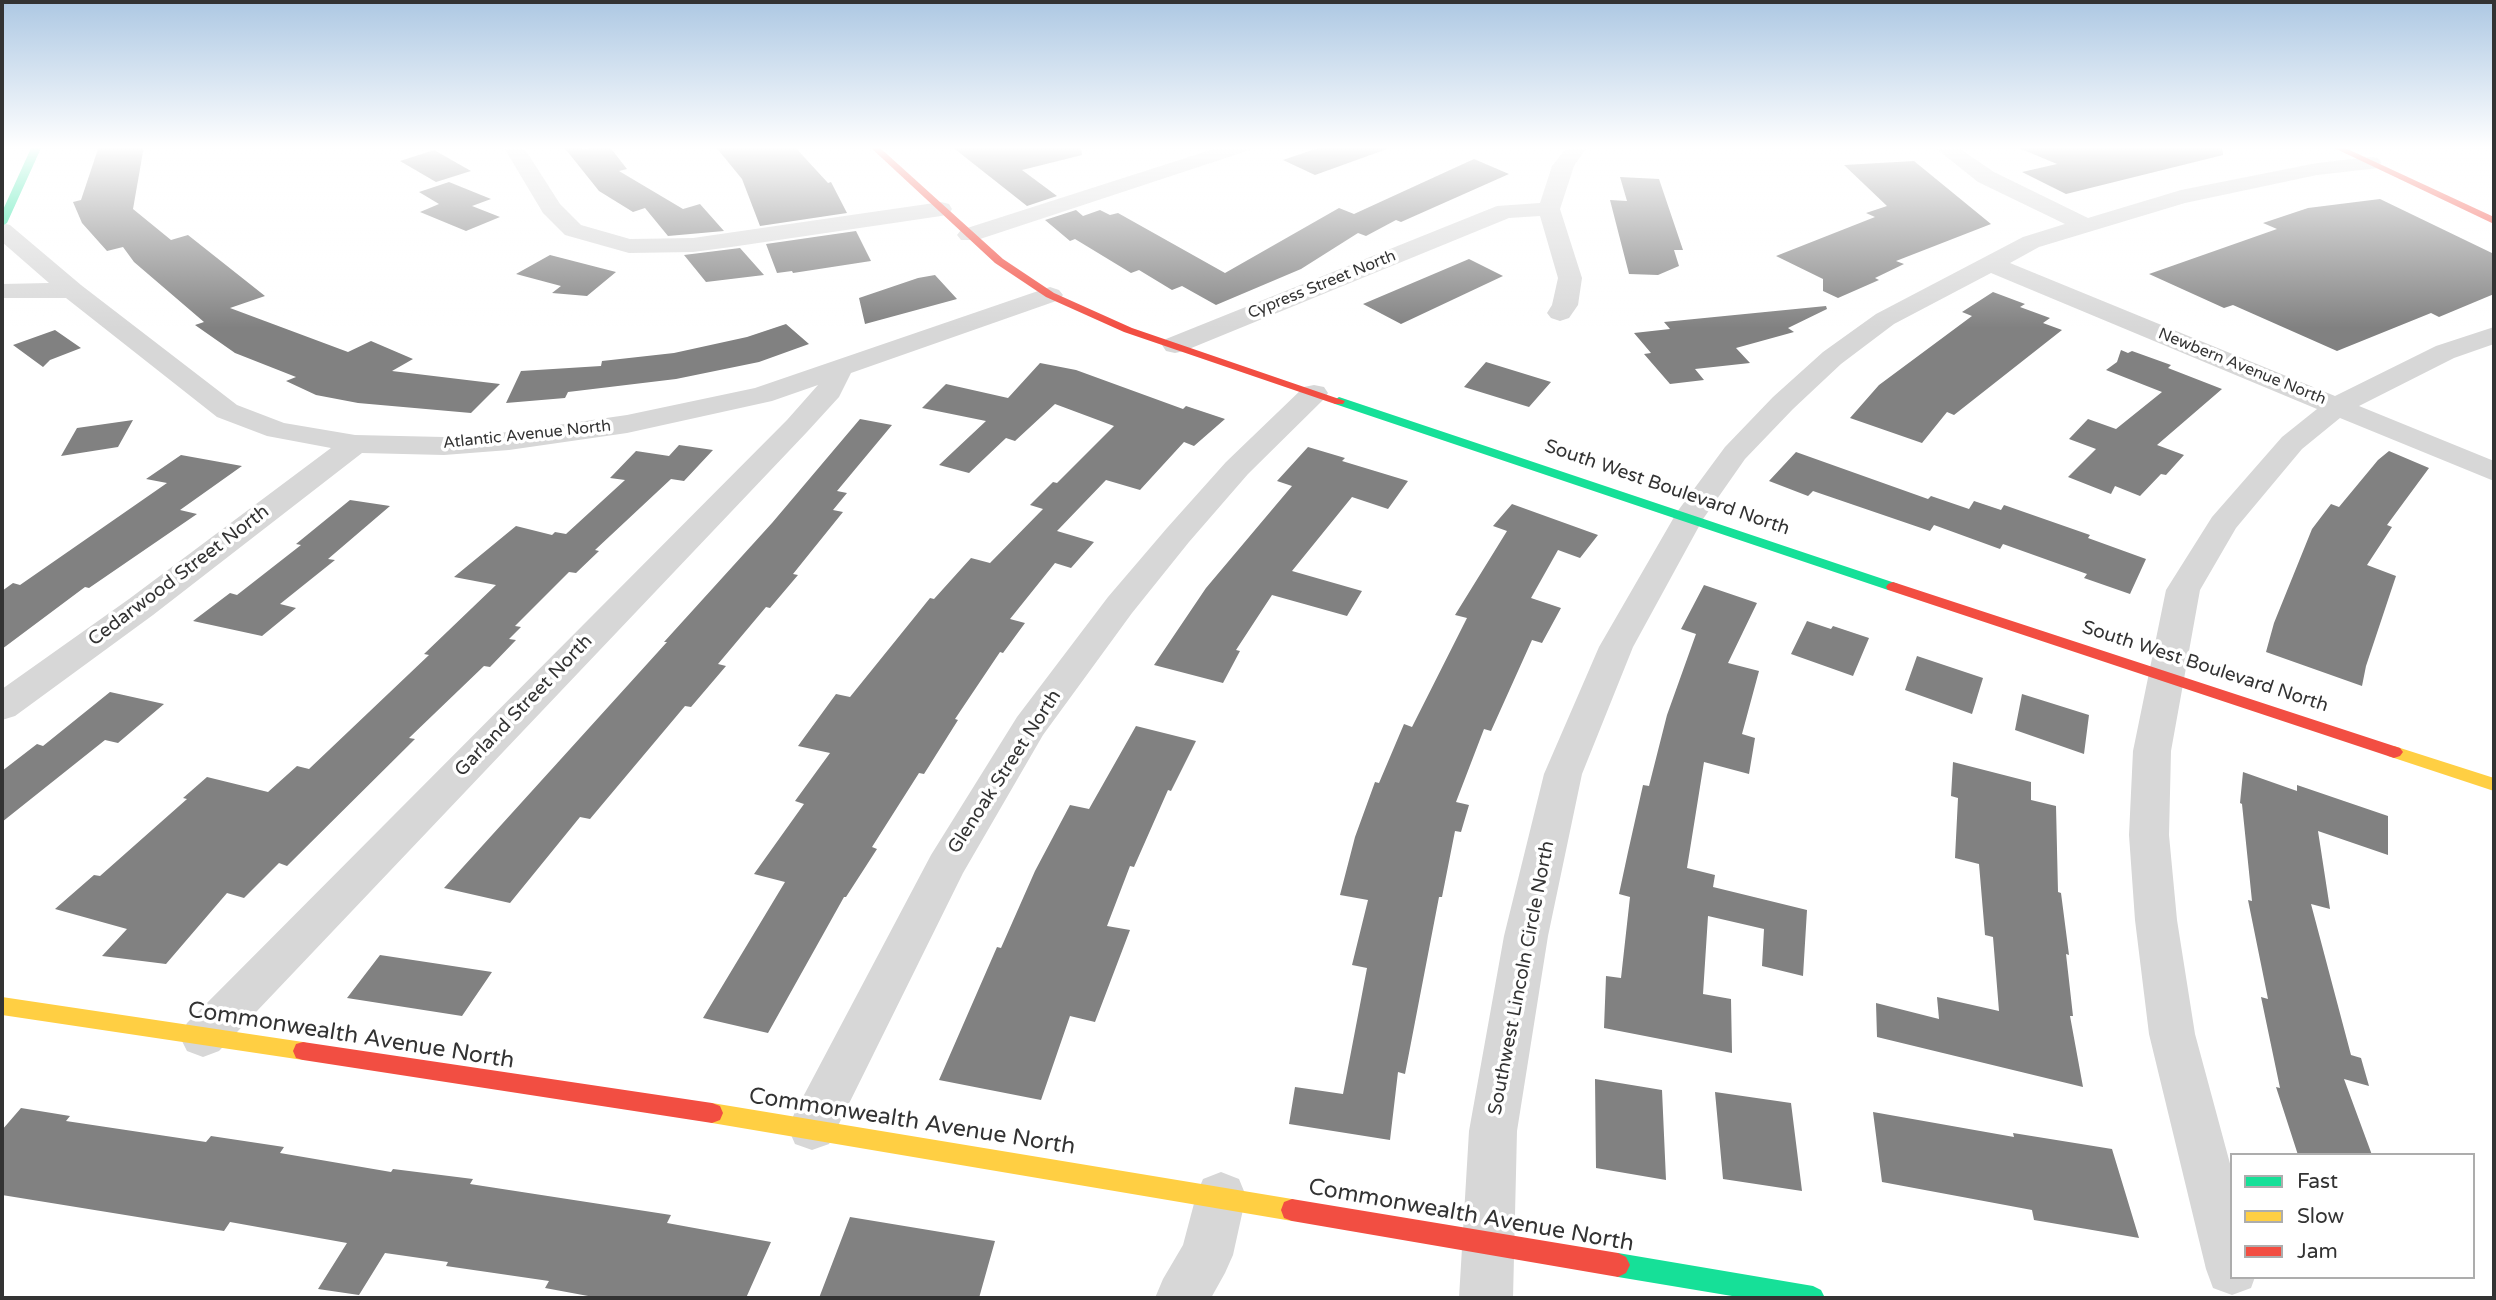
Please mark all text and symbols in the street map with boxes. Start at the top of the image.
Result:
street label: Cypress Street North [1245,247,1399,323]
street label: Newbern Avenue North [2155,325,2329,409]
street label: Atlantic Avenue North [442,417,612,453]
street label: South West Boulevard North [1541,435,1793,541]
street label: Cedarwood Street North [84,501,274,651]
street label: South West Boulevard North [2079,616,2331,718]
street label: Garland Street North [450,630,598,782]
street label: Glenoak Street North [943,686,1067,858]
street label: Southwest Lincoln Circle North [1484,839,1560,1117]
street label: Commonwealth Avenue North [186,997,516,1075]
street label: Commonwealth Avenue North [747,1083,1077,1161]
legend [2230,1153,2475,1279]
text: Fast [2297,1169,2338,1194]
street label: Commonwealth Avenue North [1306,1174,1636,1258]
text: Slow [2297,1204,2344,1229]
text: Jam [2297,1239,2338,1264]

